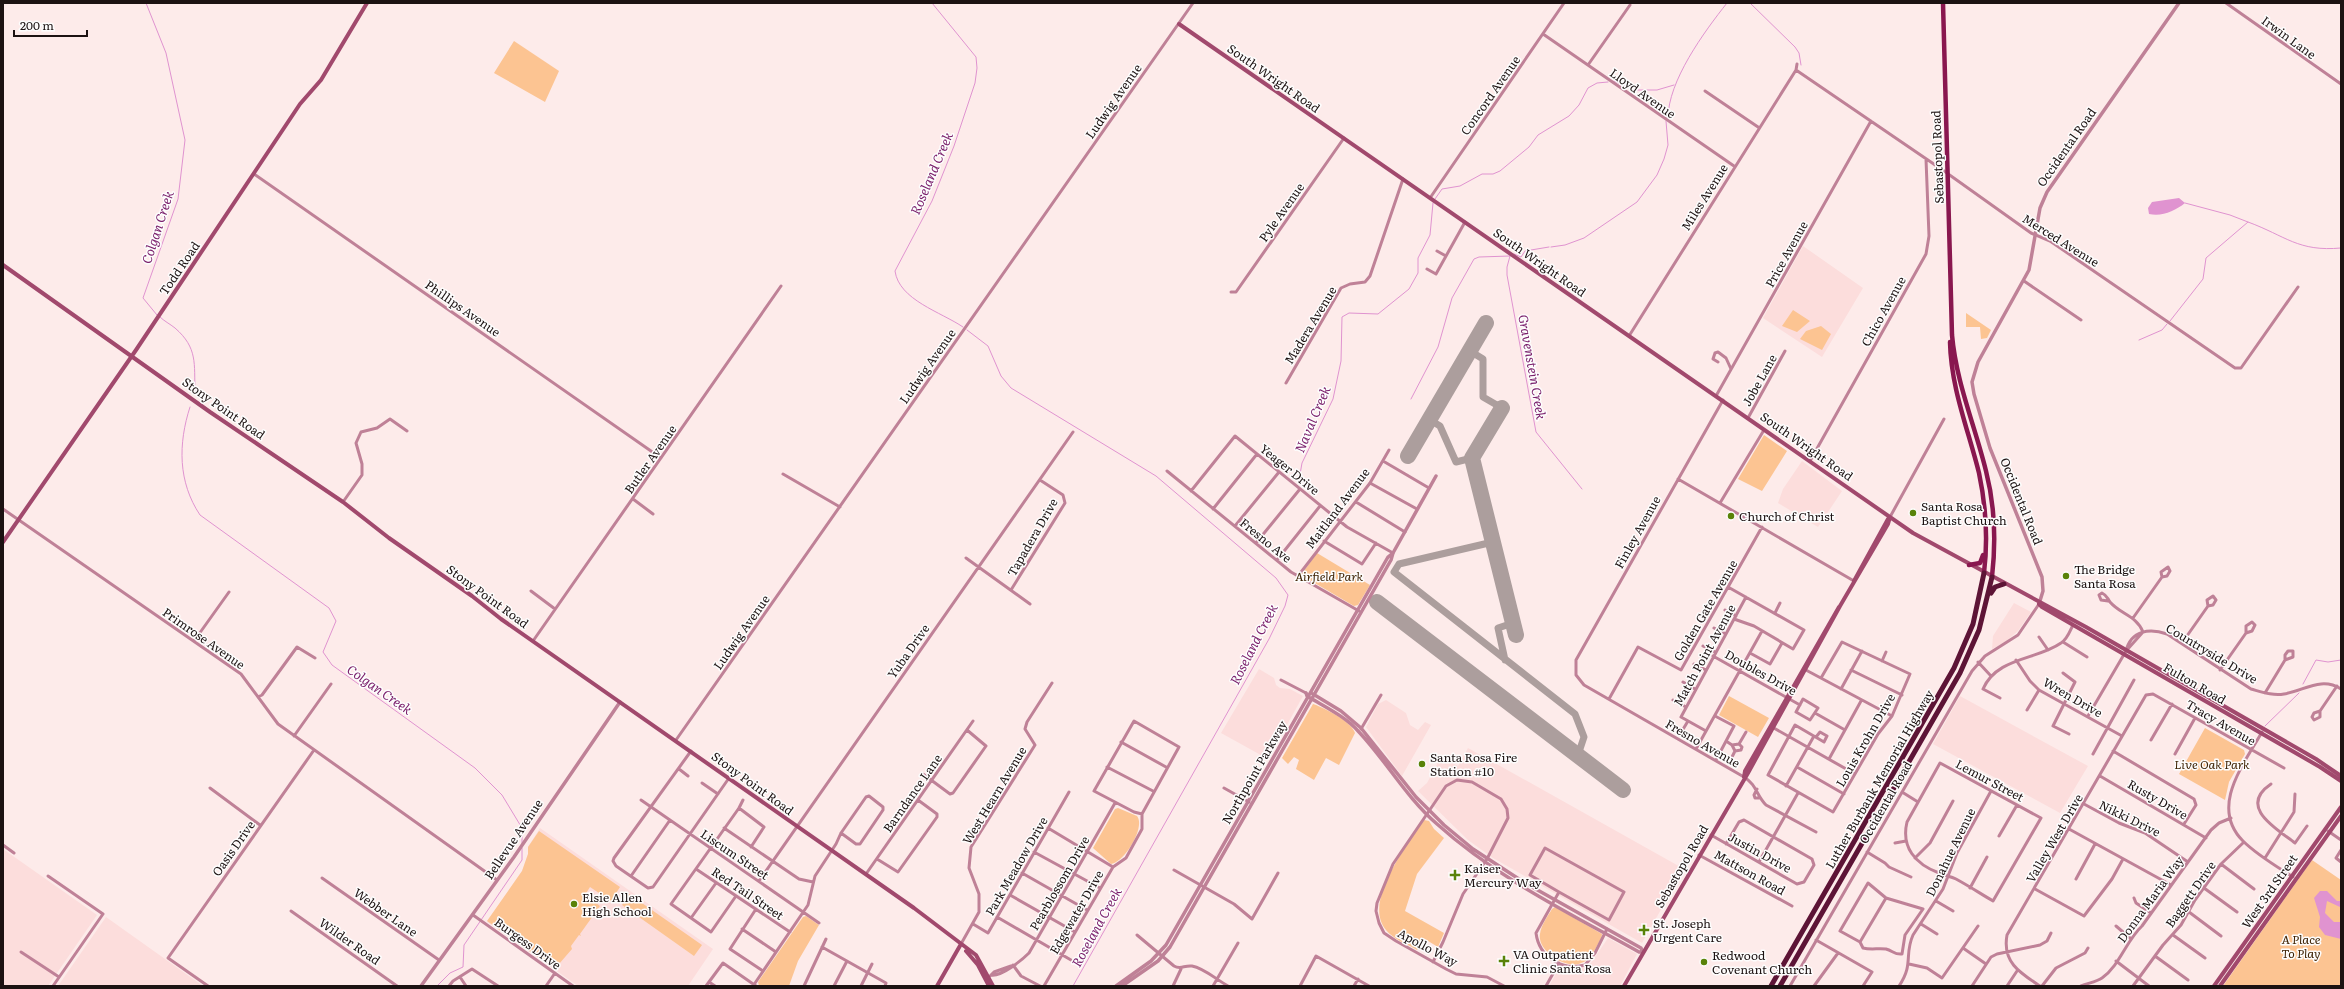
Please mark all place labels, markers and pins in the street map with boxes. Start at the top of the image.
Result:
place label: Santa Rosa Baptist Church [1921,497,2007,529]
place label: Church of Christ [1739,507,1834,525]
marker: Santa Rosa Baptist Church [1908,508,1918,518]
marker: Church of Christ [1726,511,1736,521]
place label: The Bridge Santa Rosa [2074,560,2136,592]
marker: The Bridge Santa Rosa [2061,571,2071,581]
place label: Santa Rosa Fire Station #10 [1430,748,1517,780]
marker: Santa Rosa Fire Station #10 [1417,759,1427,769]
place label: Kaiser Mercury Way [1464,859,1542,891]
marker: Kaiser Mercury Way [1449,869,1461,881]
place label: Elsie Allen High School [582,888,652,920]
marker: Elsie Allen High School [569,899,579,909]
place label: St. Joseph Urgent Care [1653,914,1722,946]
marker: St. Joseph Urgent Care [1638,924,1650,936]
place label: VA Outpatient Clinic Santa Rosa [1513,945,1612,977]
place label: Redwood Covenant Church [1712,946,1812,978]
marker: VA Outpatient Clinic Santa Rosa [1498,955,1510,967]
marker: Redwood Covenant Church [1699,957,1709,967]

